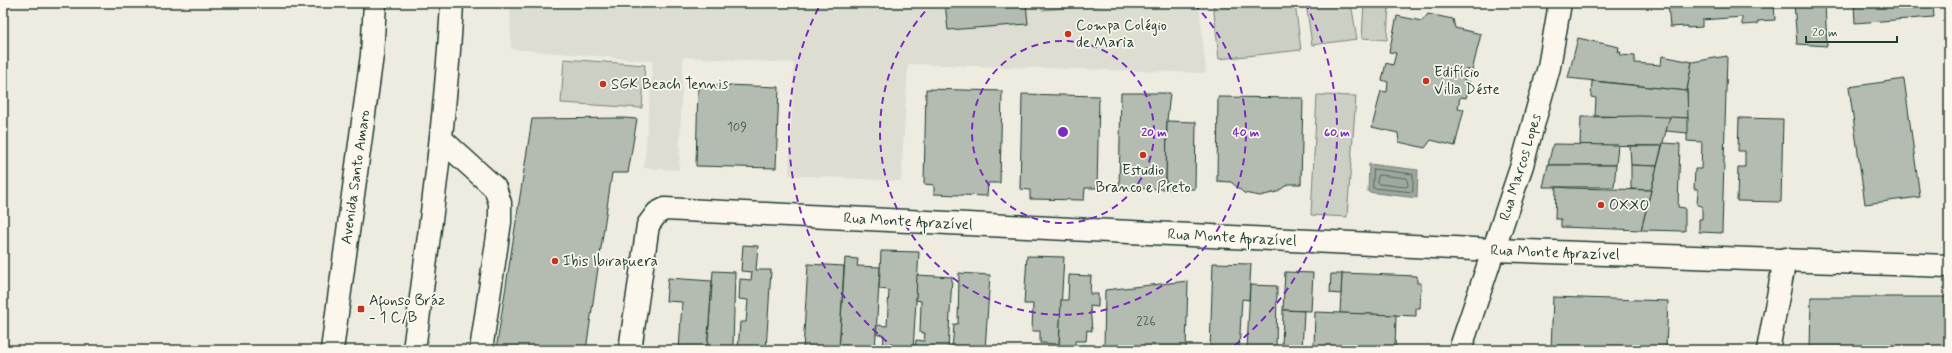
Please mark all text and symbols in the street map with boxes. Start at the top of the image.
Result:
place label: Compa Colégio de Maria [1076,16,1167,53]
scale bar [1806,18,1897,44]
text: 20 m [1812,25,1838,41]
marker: Compa Colégio de Maria [1063,29,1073,39]
place label: Edifício Villa Déste [1434,63,1500,100]
place label: SGK Beach Tennis [611,75,729,95]
marker: Edifício Villa Déste [1421,76,1431,86]
marker: SGK Beach Tennis [598,79,608,89]
street label: Avenida Santo Amaro [337,109,375,246]
street label: Rua Marcos Lopes [1495,111,1547,223]
house number: 109 [727,119,747,136]
centre of rings [1056,125,1070,139]
text: 20 m [1141,125,1167,141]
text: 40 m [1233,125,1260,141]
text: 60 m [1324,125,1350,141]
marker: Estudio Branco e Preto [1138,150,1148,160]
place label: Estudio Branco e Preto [1095,161,1191,198]
place label: OXXO [1609,196,1649,216]
marker: OXXO [1596,200,1606,210]
street label: Rua Monte Aprazível [843,209,973,236]
street label: Rua Monte Aprazível [1167,225,1297,252]
street label: Rua Monte Aprazível [1490,241,1620,266]
place label: Ibis Ibirapuera [563,252,658,272]
marker: Ibis Ibirapuera [550,256,560,266]
place label: Afonso Bráz - 1 C/B [369,291,445,328]
marker: Afonso Bráz - 1 C/B [356,304,366,314]
house number: 226 [1136,313,1156,330]

